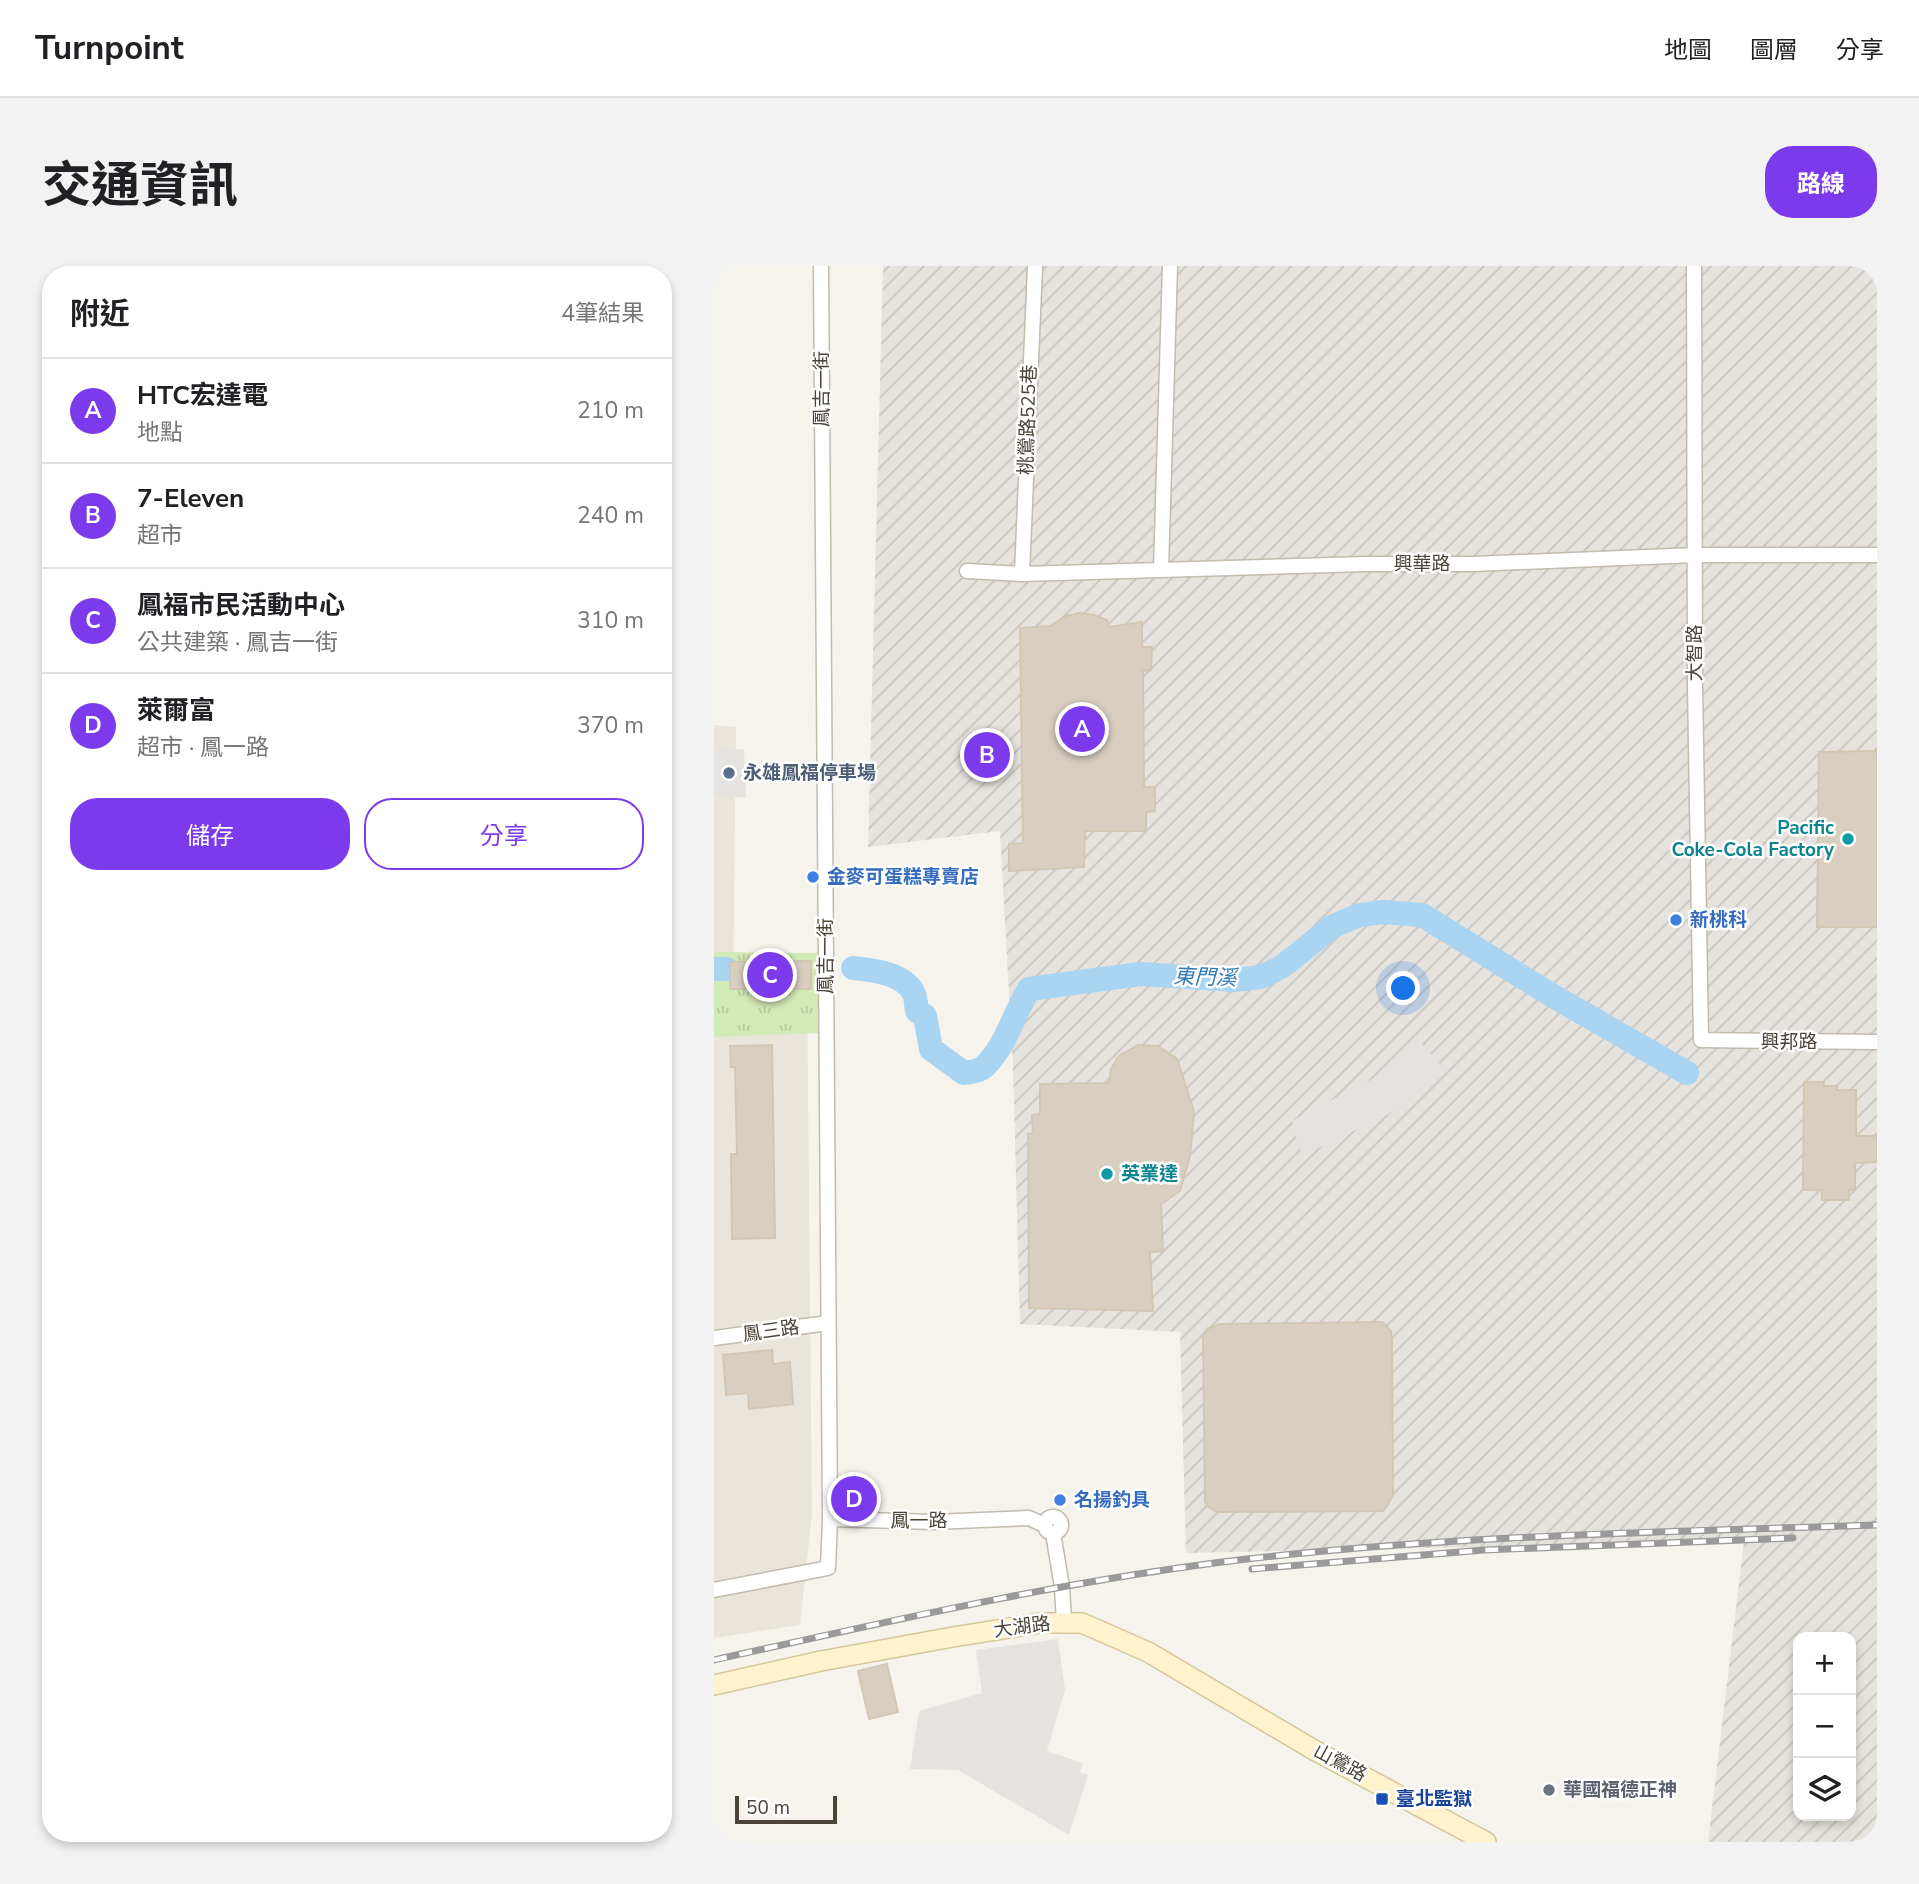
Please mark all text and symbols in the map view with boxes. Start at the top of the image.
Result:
text: Turnpoint [35,26,184,71]
text: 地圖 [1664,34,1712,66]
text: 圖層 [1750,34,1798,66]
text: 分享 [1836,34,1884,66]
button: 路線 [1765,146,1877,218]
text: 交通資訊 [42,152,238,219]
text: 附近 [70,294,130,335]
text: 4筆結果 [561,298,644,329]
street label: 鳳吉一街 [809,351,835,427]
street label: 桃鶯路525巷 [1013,364,1043,476]
text: HTC宏達電 [137,378,268,413]
text: A [84,395,102,426]
text: 210 m [577,395,644,426]
text: 地點 [137,417,183,448]
text: 7-Eleven [137,481,244,516]
text: B [85,500,101,531]
text: 240 m [577,500,644,531]
text: 超市 [137,520,183,551]
street label: 興華路 [1393,551,1451,577]
text: 鳳福市民活動中心 [137,588,345,623]
text: C [85,605,101,636]
text: 310 m [577,605,644,636]
street label: 大智路 [1682,624,1708,682]
text: 公共建築 · 鳳吉一街 [137,627,338,658]
text: 萊爾富 [137,693,215,728]
pin: A [1059,703,1105,755]
text: D [84,710,102,741]
text: 370 m [577,710,644,741]
pin: B [964,729,1010,781]
text: 超市 · 鳳一路 [137,732,269,763]
place label: 永雄鳳福停車場 [743,760,876,786]
marker: 永雄鳳福停車場 [721,765,737,781]
button: 儲存 [70,798,350,870]
button: 分享 [364,798,644,870]
place label: Pacific Coke-Cola Factory [1671,815,1835,863]
marker: Pacific Coke-Cola Factory [1840,831,1856,847]
place label: 金麥可蛋糕專賣店 [827,864,979,890]
marker: 金麥可蛋糕專賣店 [805,869,821,885]
place label: 新桃科 [1690,907,1747,933]
marker: 新桃科 [1668,912,1684,928]
street label: 鳳吉一街 [813,918,839,994]
pin: C [747,949,793,1001]
water label: 東門溪 [1173,962,1240,992]
your location [1386,971,1420,1005]
street label: 興邦路 [1760,1029,1818,1055]
place label: 英業達 [1121,1161,1178,1187]
marker: 英業達 [1099,1166,1115,1182]
street label: 鳳三路 [741,1314,801,1348]
pin: D [831,1473,877,1525]
place label: 名揚釣具 [1074,1487,1150,1513]
marker: 名揚釣具 [1052,1492,1068,1508]
street label: 鳳一路 [890,1508,948,1534]
street label: 大湖路 [992,1611,1052,1643]
map controls [1793,1632,1856,1821]
button: + [1793,1632,1856,1695]
button: − [1793,1695,1856,1758]
street label: 山鶯路 [1309,1738,1371,1788]
button: layers [1793,1758,1856,1821]
place label: 華國福德正神 [1563,1777,1677,1803]
marker: 華國福德正神 [1541,1782,1557,1798]
place label: 臺北監獄 [1396,1786,1472,1812]
marker: 臺北監獄 [1374,1791,1390,1807]
scale bar [735,1793,836,1825]
text: 50 m [746,1795,790,1821]

